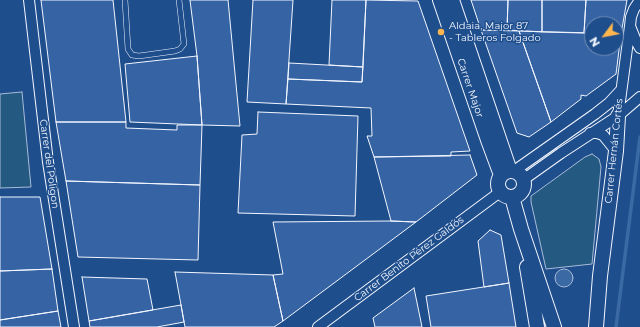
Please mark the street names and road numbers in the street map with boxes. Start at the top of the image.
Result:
street label: Carrer Major [454,57,486,119]
street label: Carrer Hernán Cortés [603,98,625,204]
street label: Carrer del Poligon [37,119,61,209]
street label: Carrer Benito Pérez Galdós [352,214,466,304]

